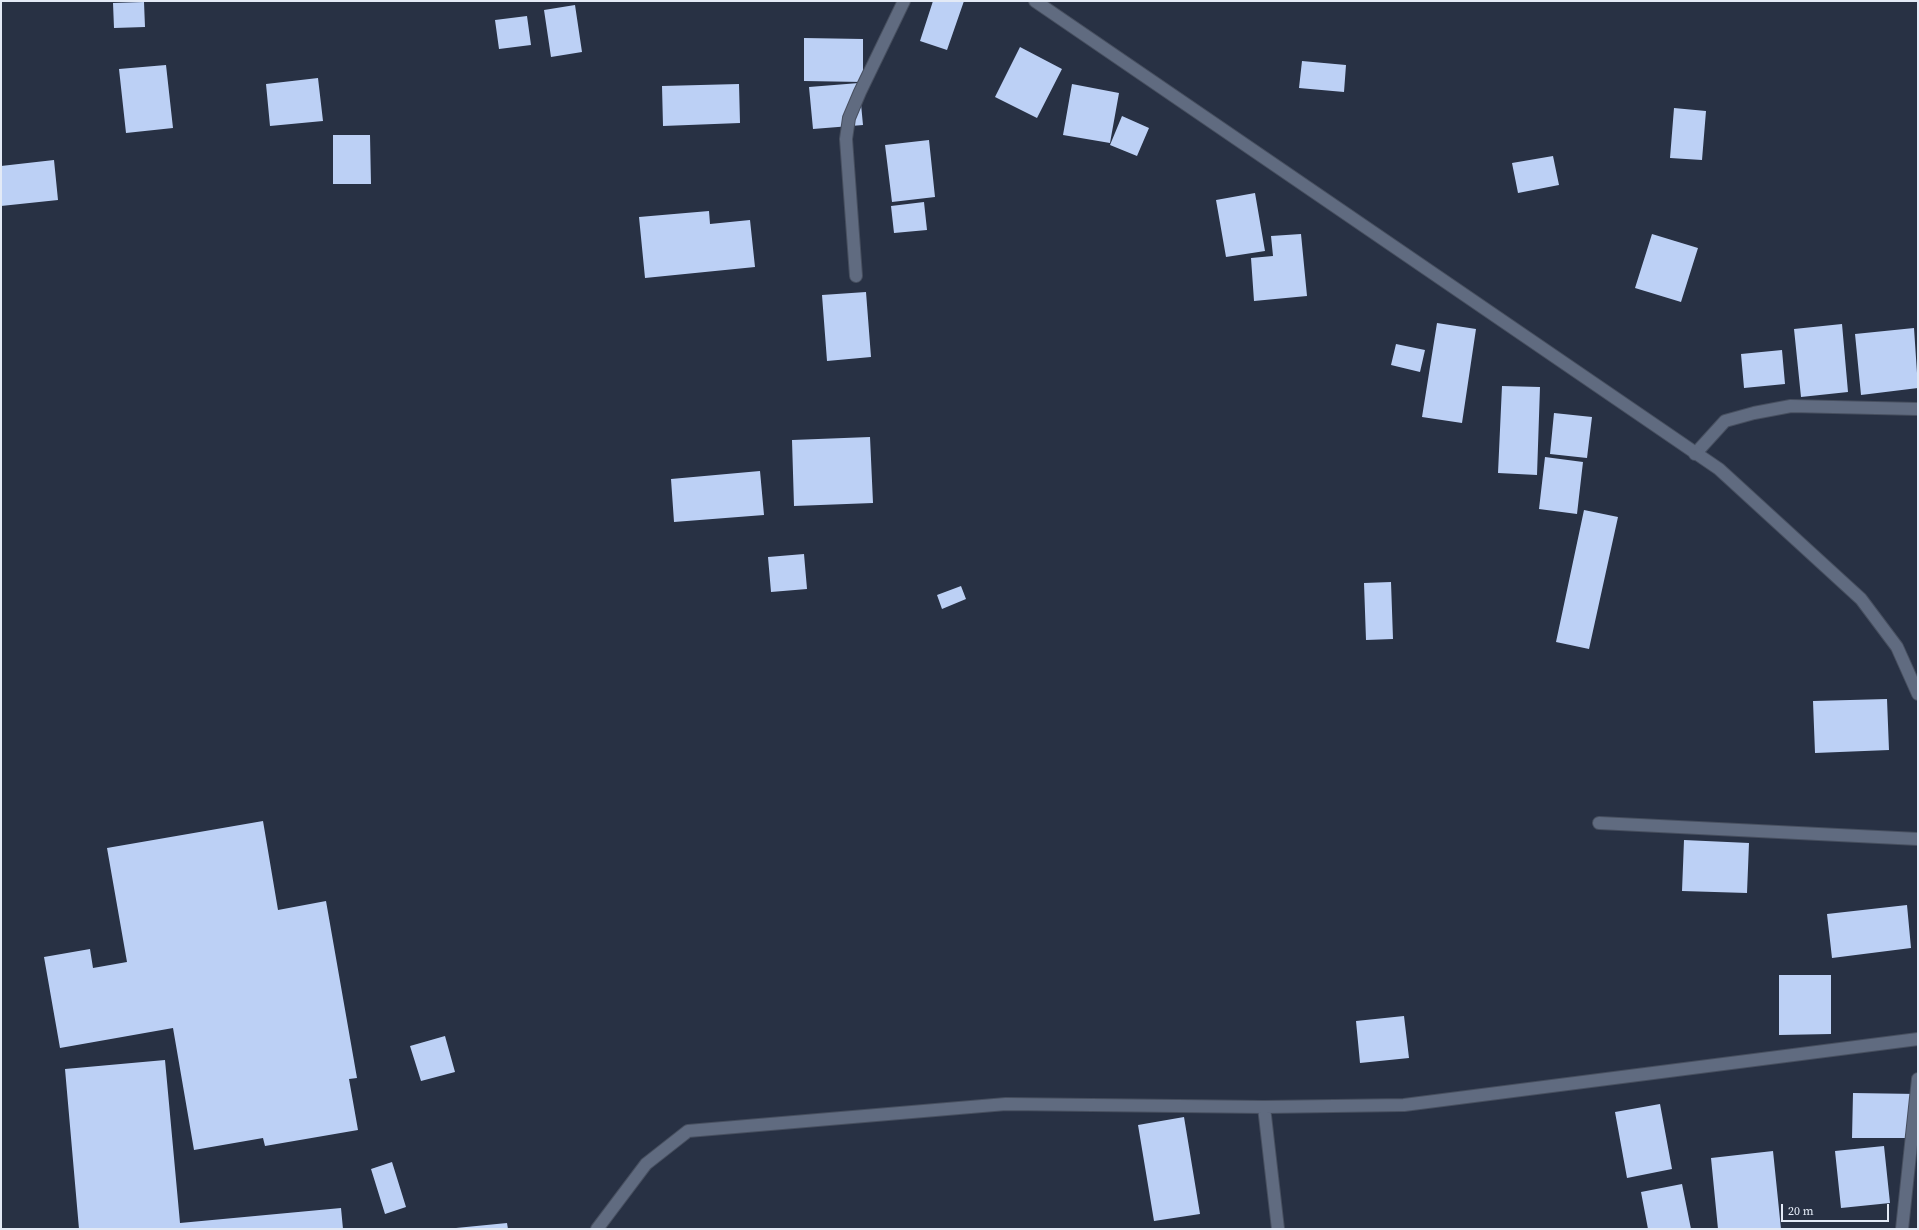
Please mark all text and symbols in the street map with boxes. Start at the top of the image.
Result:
scale bar [1783,1196,1891,1222]
text: 20 m [1788,1203,1814,1219]

